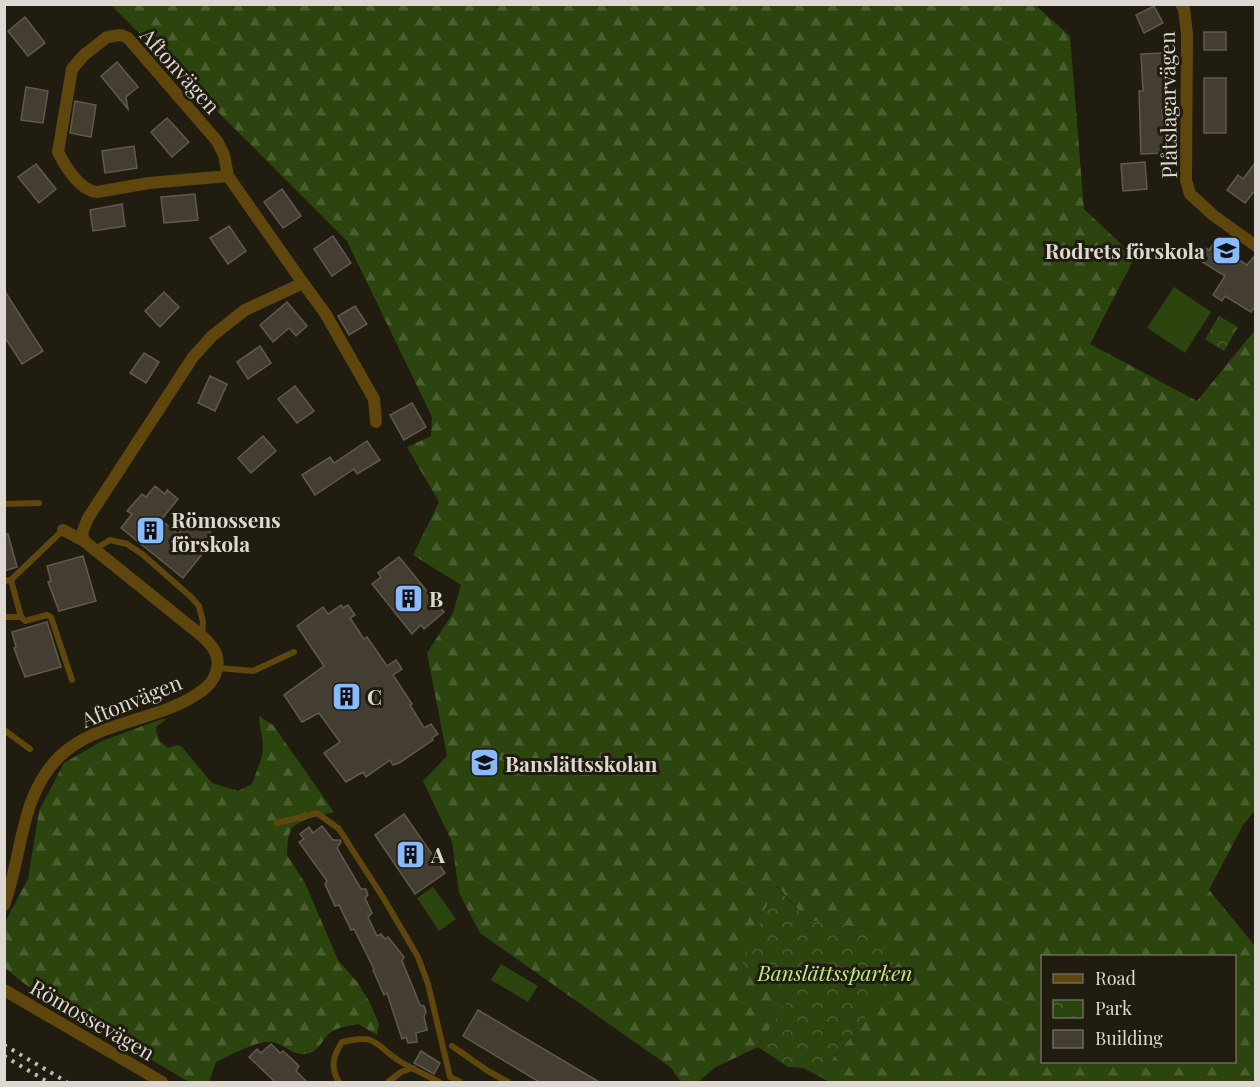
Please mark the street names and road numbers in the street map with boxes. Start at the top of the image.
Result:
street label: Aftonvägen [134,20,227,119]
street label: Plåtslagarvägen [1152,31,1182,179]
street label: Aftonvägen [76,667,186,733]
street label: Römossevägen [26,972,161,1066]

